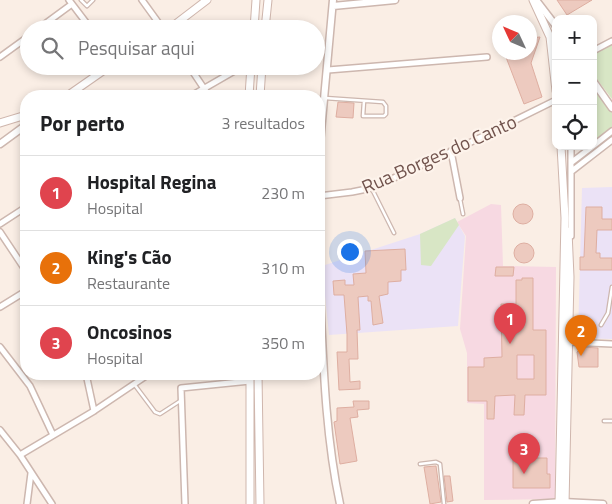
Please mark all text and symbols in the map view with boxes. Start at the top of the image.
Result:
north arrow [492,15,537,60]
map controls [552,15,597,150]
button: + [552,15,597,60]
search box [20,20,325,75]
text: Pesquisar aqui [78,33,195,62]
icon: search [38,34,66,62]
button: − [552,60,597,105]
button: locate [552,105,597,150]
street label: Rua Borges do Canto [357,106,521,201]
text: Por perto [40,107,125,139]
text: 3 resultados [221,111,305,135]
text: Hospital Regina [87,167,217,196]
text: 1 [52,181,60,205]
text: 230 m [261,181,305,205]
text: Hospital [87,196,143,220]
your location [337,239,363,265]
text: King's Cão [87,242,172,271]
text: 2 [52,256,60,280]
text: 310 m [261,256,305,280]
text: Restaurante [87,271,170,295]
pin: 1 [494,303,526,344]
pin: 2 [565,315,597,356]
text: Oncosinos [87,317,172,346]
text: 3 [52,331,60,355]
text: 350 m [261,331,305,355]
text: Hospital [87,346,143,370]
pin: 3 [508,433,540,474]

